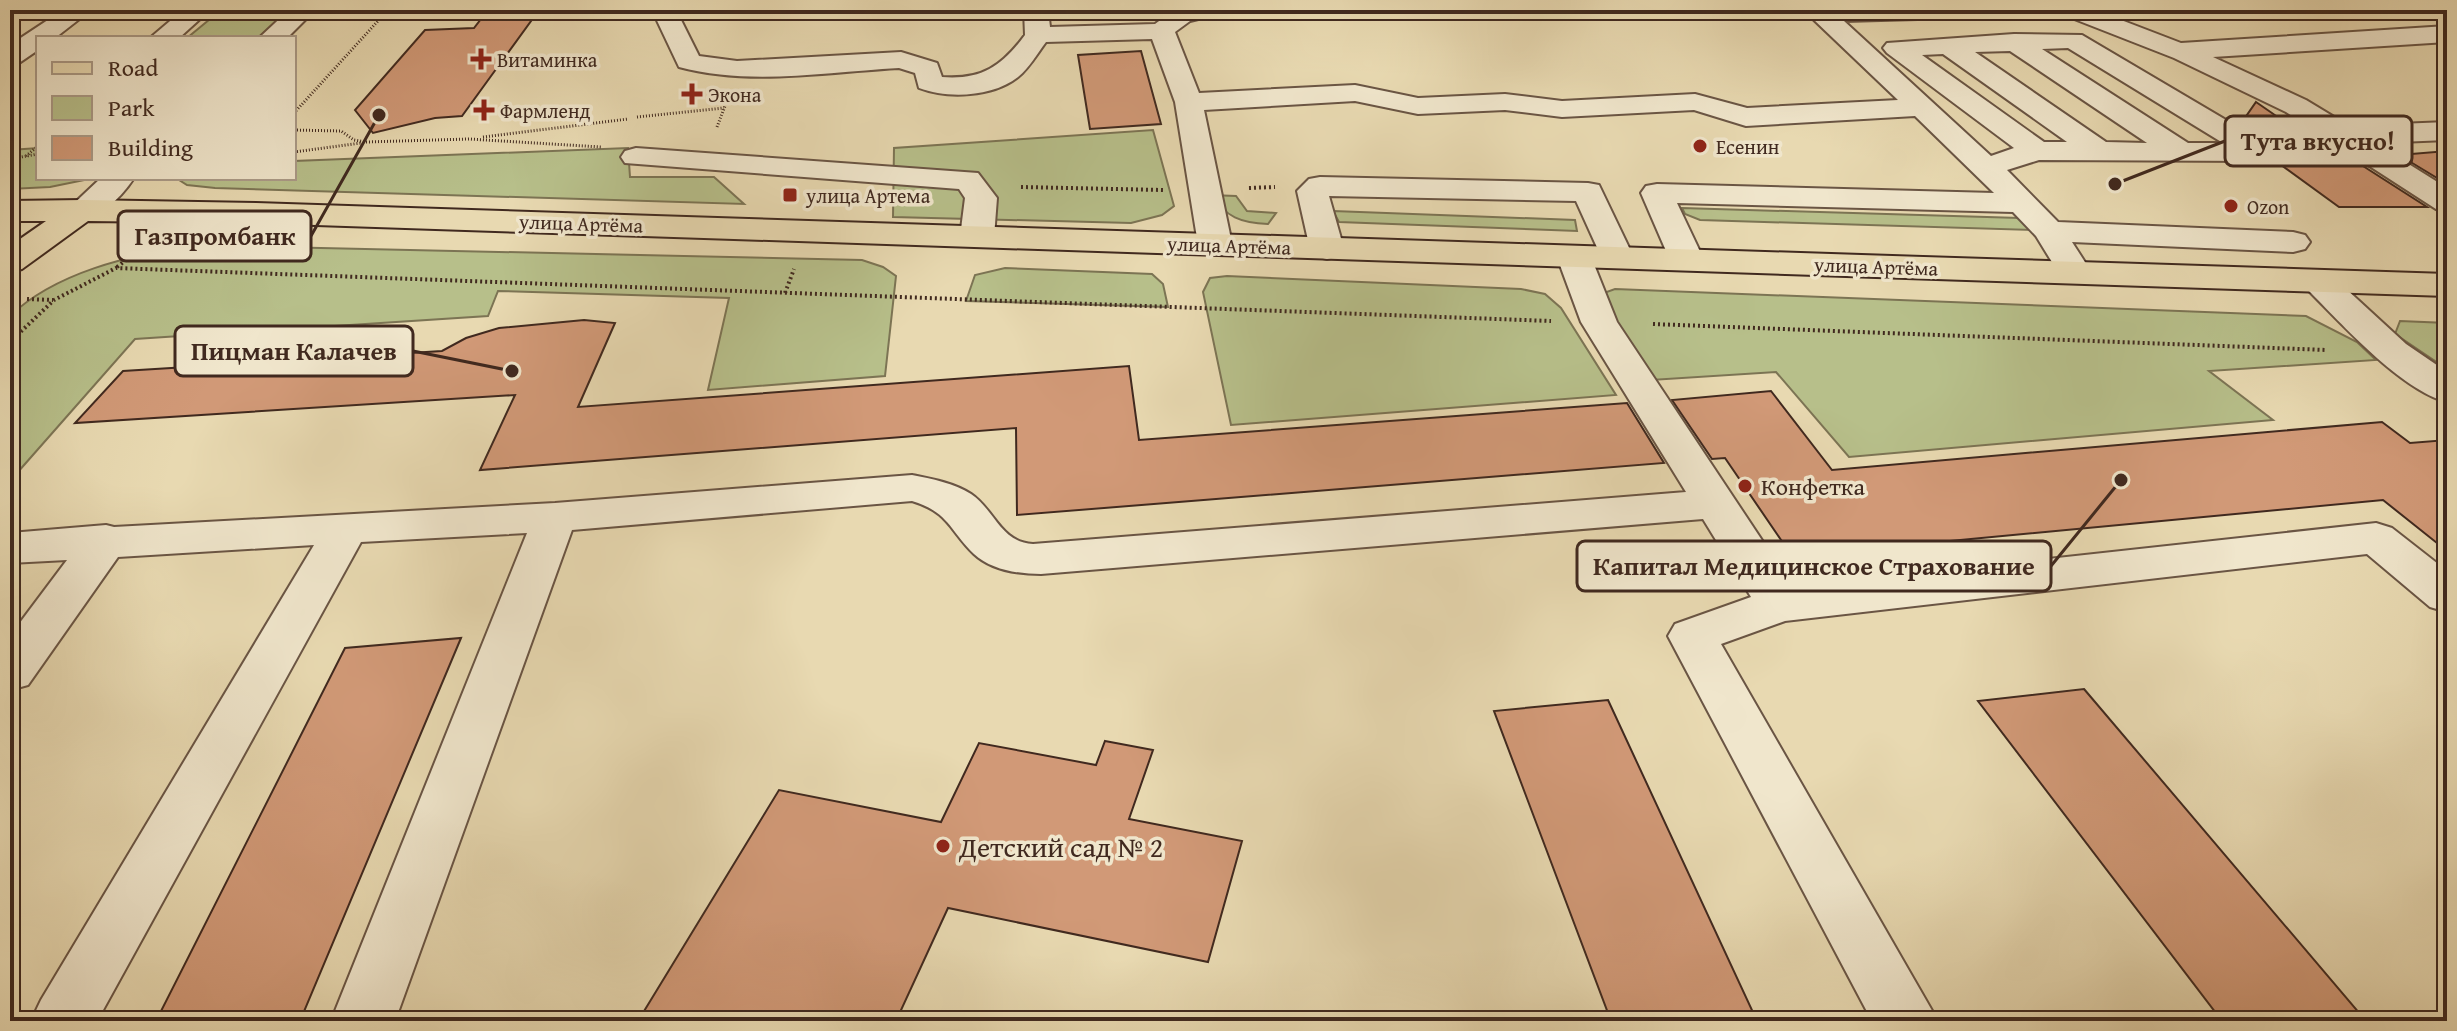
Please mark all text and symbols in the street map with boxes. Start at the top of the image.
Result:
legend [36,36,296,180]
place label: Витаминка [497,45,598,74]
text: Road [108,50,158,85]
marker: Витаминка [472,50,490,68]
place label: Экона [708,80,762,109]
marker: Экона [683,85,701,103]
text: Park [108,90,155,125]
place label: Фармленд [500,96,591,125]
marker: Фармленд [475,101,493,119]
callout: Тута вкусно! [2225,116,2412,166]
text: Тута вкусно! [2241,121,2395,160]
text: Building [108,130,193,165]
place label: Есенин [1716,132,1780,161]
marker: Есенин [1691,137,1709,155]
place label: улица Артема [805,181,931,210]
marker: улица Артема [781,186,799,204]
place label: Ozon [2247,192,2289,221]
marker: Ozon [2222,197,2240,215]
street label: улица Артёма [517,206,644,240]
callout: Газпромбанк [118,211,311,261]
text: Газпромбанк [134,216,296,255]
street label: улица Артёма [1165,228,1292,262]
street label: улица Артёма [1812,249,1939,283]
callout: Пицман Калачев [175,326,413,376]
text: Пицман Калачев [191,331,397,370]
place label: Конфетка [1761,469,1865,504]
marker: Конфетка [1736,477,1754,495]
callout: Капитал Медицинское Страхование [1577,541,2051,591]
text: Капитал Медицинское Страхование [1593,546,2035,585]
place label: Детский сад № 2 [958,826,1163,867]
marker: Детский сад № 2 [934,837,952,855]

